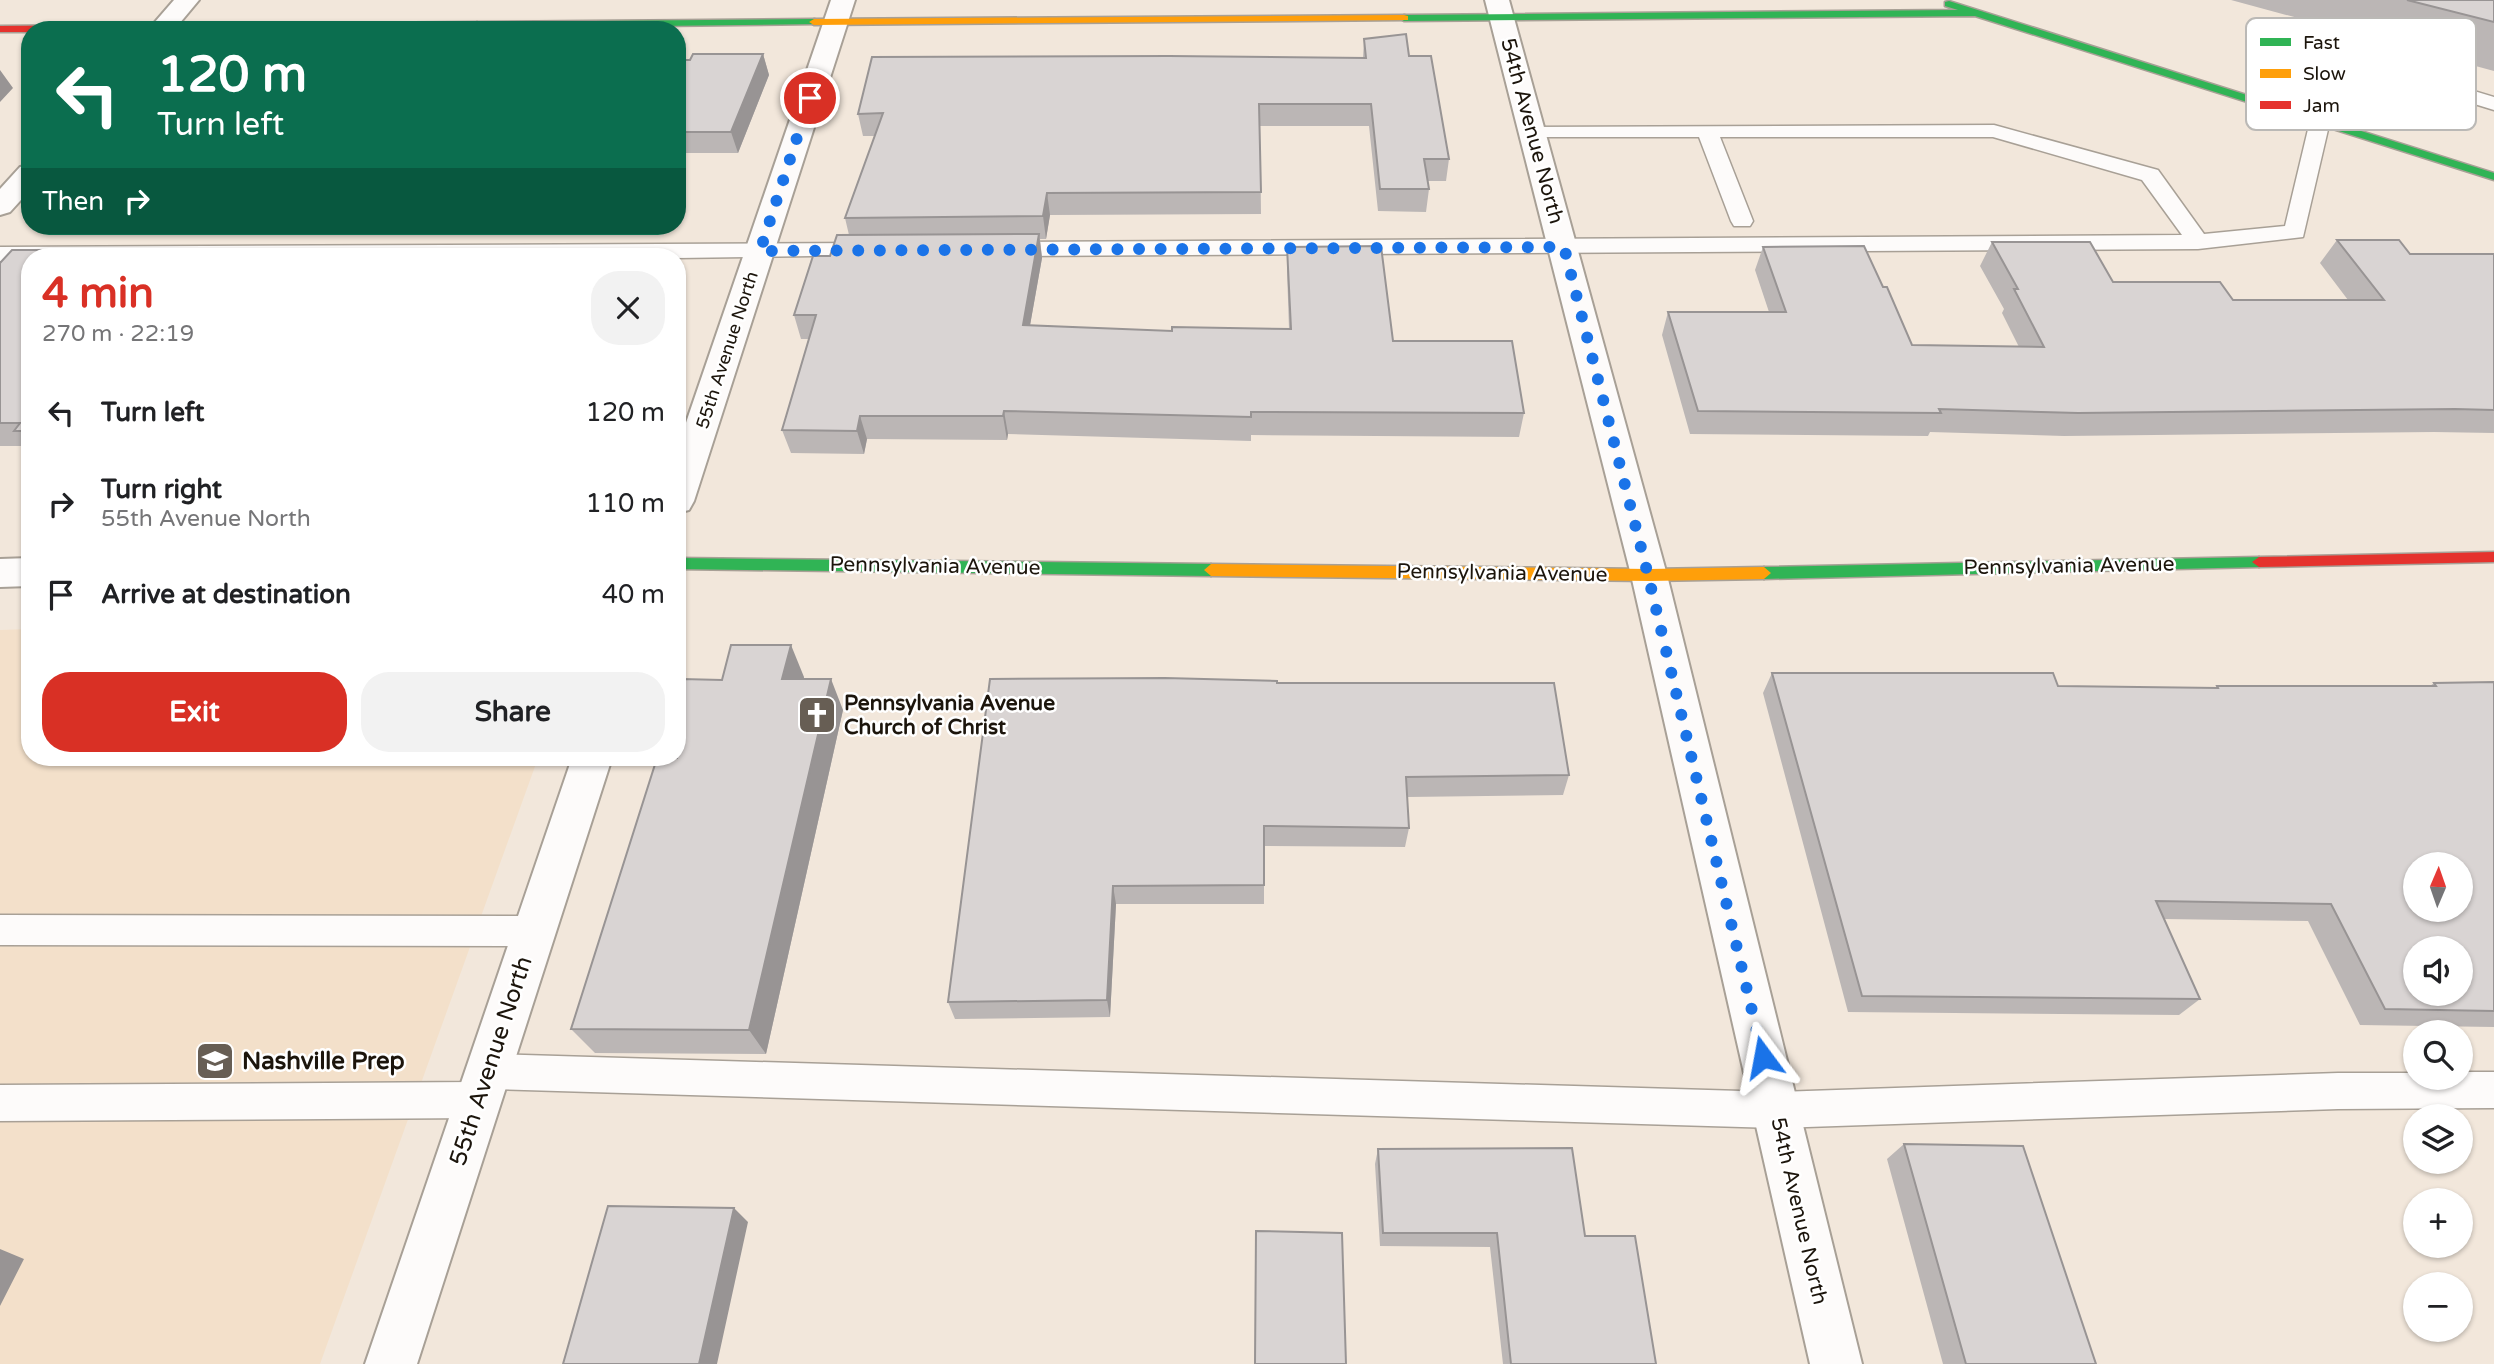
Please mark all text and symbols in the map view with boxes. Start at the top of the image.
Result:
legend [2246,18,2476,130]
text: Fast [2303,32,2340,54]
street label: 54th Avenue North [1495,35,1569,227]
text: 120 m [157,46,307,105]
icon: left [42,49,133,140]
text: Slow [2303,63,2346,85]
pin [780,68,840,128]
icon: arrive [791,79,829,117]
text: Jam [2303,95,2340,117]
text: Turn left [157,106,284,144]
icon: right [118,182,156,220]
text: Then [42,186,104,217]
text: 4 min [42,268,154,319]
street label: 55th Avenue North [691,269,763,431]
button: close [591,271,665,345]
text: 270 m · 22:19 [42,320,194,348]
icon: left [42,394,80,432]
text: Turn left [101,397,204,428]
text: 120 m [585,397,665,428]
text: Turn right [101,474,222,505]
icon: right [42,485,80,523]
text: 110 m [585,488,665,519]
text: 55th Avenue North [101,505,311,533]
street label: Pennsylvania Avenue [829,552,1041,580]
street label: Pennsylvania Avenue [1963,552,2175,580]
street label: Pennsylvania Avenue [1396,559,1608,587]
icon: arrive [42,576,80,614]
text: Arrive at destination [101,579,351,610]
text: 40 m [602,579,665,610]
button: Exit [42,672,347,752]
button: Share [361,672,665,752]
place label: Pennsylvania Avenue Church of Christ [844,691,1055,740]
church icon: Pennsylvania Avenue Church of Christ [796,694,838,736]
north arrow [2403,852,2473,922]
map controls [2403,852,2473,1342]
button: sound [2403,936,2473,1006]
street label: 55th Avenue North [443,952,539,1170]
position arrow [1726,1020,1800,1094]
button: search [2403,1020,2473,1090]
school or university icon: Nashville Prep [194,1040,236,1082]
place label: Nashville Prep [242,1047,405,1076]
button: layers [2403,1104,2473,1174]
street label: 54th Avenue North [1765,1115,1833,1307]
button: + [2403,1188,2473,1258]
button: − [2403,1272,2473,1342]

